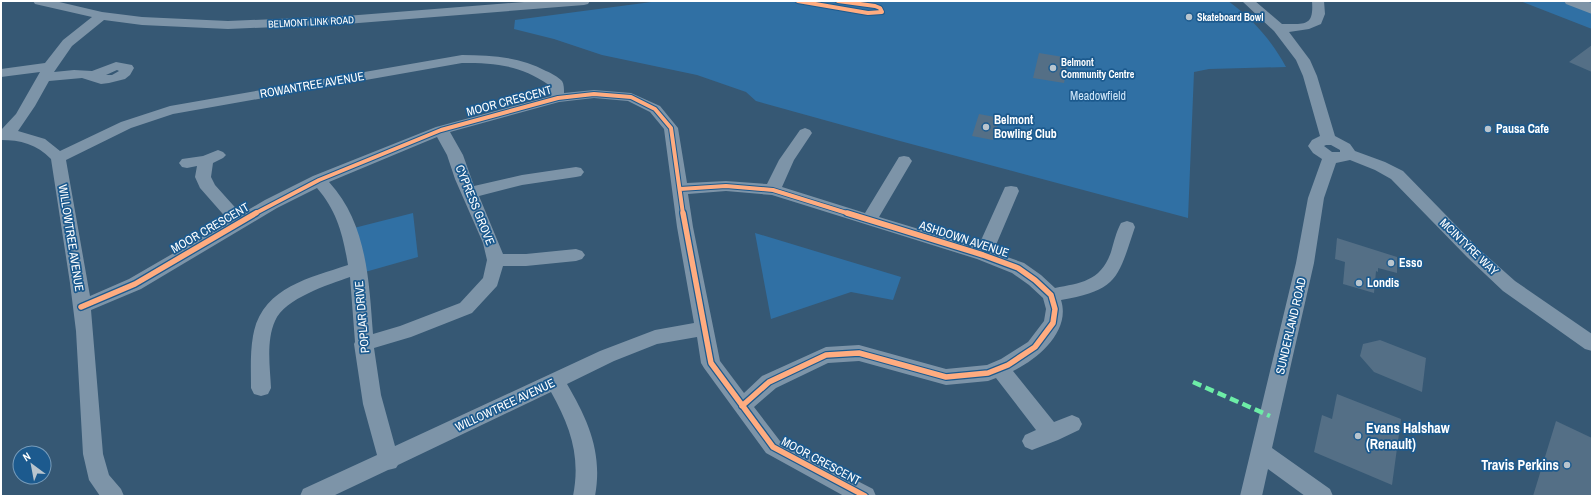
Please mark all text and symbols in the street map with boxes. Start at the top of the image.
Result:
place label: Skateboard Bowl [1197,11,1264,24]
marker: Skateboard Bowl [1184,12,1194,22]
street label: BELMONT LINK ROAD [268,13,354,31]
place label: Belmont Community Centre [1061,56,1135,81]
marker: Belmont Community Centre [1048,63,1058,73]
street label: ROWANTREE AVENUE [259,68,365,102]
street label: MOOR CRESCENT [465,82,553,120]
park label: Meadowfield [1070,88,1126,104]
place label: Belmont Bowling Club [994,112,1057,142]
place label: Pausa Cafe [1496,121,1550,137]
marker: Belmont Bowling Club [981,122,991,132]
marker: Pausa Cafe [1483,124,1493,134]
street label: CYPRESS GROVE [452,162,498,248]
street label: WILLOWTREE AVENUE [55,183,87,293]
street label: MOOR CRESCENT [168,199,252,257]
street label: MCINTYRE WAY [1436,215,1502,279]
street label: ASHDOWN AVENUE [916,217,1011,261]
place label: Esso [1399,255,1423,271]
marker: Esso [1386,258,1396,268]
place label: Londis [1367,275,1400,291]
street label: SUNDERLAND ROAD [1272,276,1310,376]
marker: Londis [1354,278,1364,288]
street label: POPLAR DRIVE [351,280,373,354]
street label: WILLOWTREE AVENUE [453,375,557,435]
place label: Evans Halshaw (Renault) [1366,419,1450,453]
marker: Evans Halshaw (Renault) [1353,431,1363,441]
street label: MOOR CRESCENT [779,433,863,489]
north arrow [12,445,52,485]
text: N [20,449,33,464]
place label: Travis Perkins [1481,456,1559,474]
marker: Travis Perkins [1562,460,1572,470]

